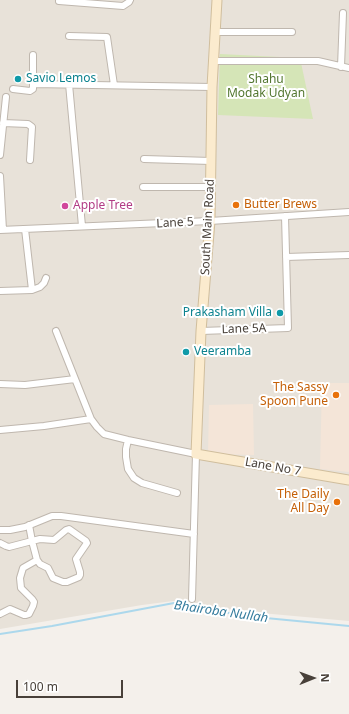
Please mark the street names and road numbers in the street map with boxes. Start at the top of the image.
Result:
street label: South Main Road [198,179,218,275]
street label: Lane 5 [156,215,194,231]
street label: Lane 5A [221,321,267,337]
street label: Lane No 7 [244,455,302,479]

